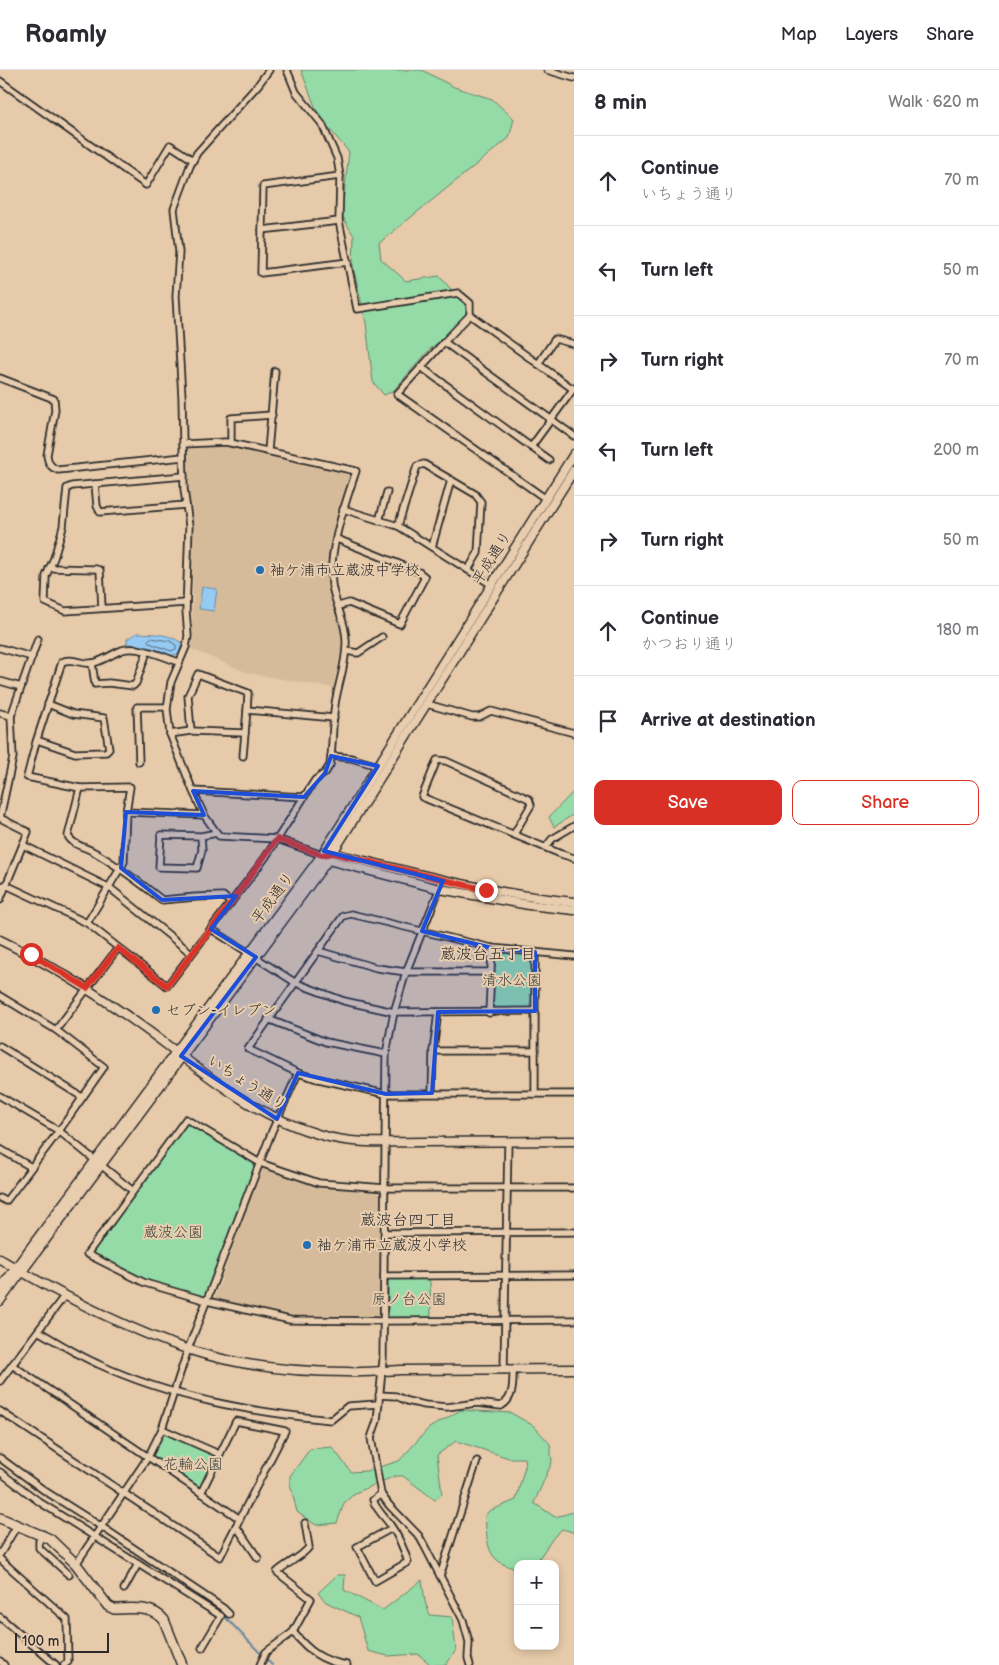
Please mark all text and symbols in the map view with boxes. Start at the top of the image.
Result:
text: Roamly [25,20,106,49]
text: Map [781,24,817,45]
text: Layers [845,24,898,45]
text: Share [926,24,974,45]
text: 8 min [594,90,647,115]
text: Walk · 620 m [888,93,979,112]
text: Continue [641,157,719,180]
icon: ahead [594,167,622,195]
text: 70 m [944,171,979,190]
text: いちょう通り [641,185,737,204]
icon: left [594,257,622,285]
text: Turn left [641,259,713,282]
text: 50 m [943,261,979,280]
icon: right [594,347,622,375]
text: Turn right [641,349,724,372]
text: 70 m [944,351,979,370]
icon: left [594,437,622,465]
text: Turn left [641,439,713,462]
text: 200 m [933,441,979,460]
icon: right [594,527,622,555]
street label: 平成通り [468,528,516,588]
text: Turn right [641,529,724,552]
text: 50 m [943,531,979,550]
place label: 袖ケ浦市立蔵波中学校 [270,561,420,580]
marker: 袖ケ浦市立蔵波中学校 [254,564,266,576]
text: Continue [641,607,719,630]
icon: ahead [594,617,622,645]
text: 180 m [937,621,979,640]
text: かつおり通り [641,635,737,654]
icon: arrive [594,707,622,735]
text: Arrive at destination [641,709,816,732]
button: Save [594,780,782,825]
button: Share [792,780,979,825]
street label: 平成通り [247,868,299,928]
route end [475,879,498,902]
route start [20,943,43,966]
district label: 蔵波台五丁目 [440,945,536,964]
park label: 清水公園 [482,971,542,990]
place label: セブン-イレブン [166,1001,277,1020]
marker: セブン-イレブン [150,1004,162,1016]
street label: いちょう通り [204,1051,290,1115]
district label: 蔵波台四丁目 [360,1211,456,1230]
park label: 蔵波公園 [143,1223,203,1242]
place label: 袖ケ浦市立蔵波小学校 [317,1236,467,1255]
marker: 袖ケ浦市立蔵波小学校 [301,1239,313,1251]
park label: 原ノ台公園 [371,1290,447,1309]
park label: 花輪公園 [163,1455,223,1474]
map controls [514,1560,559,1650]
button: + [514,1560,559,1605]
button: − [514,1605,559,1650]
scale bar [15,1630,109,1653]
text: 100 m [22,1633,59,1650]

